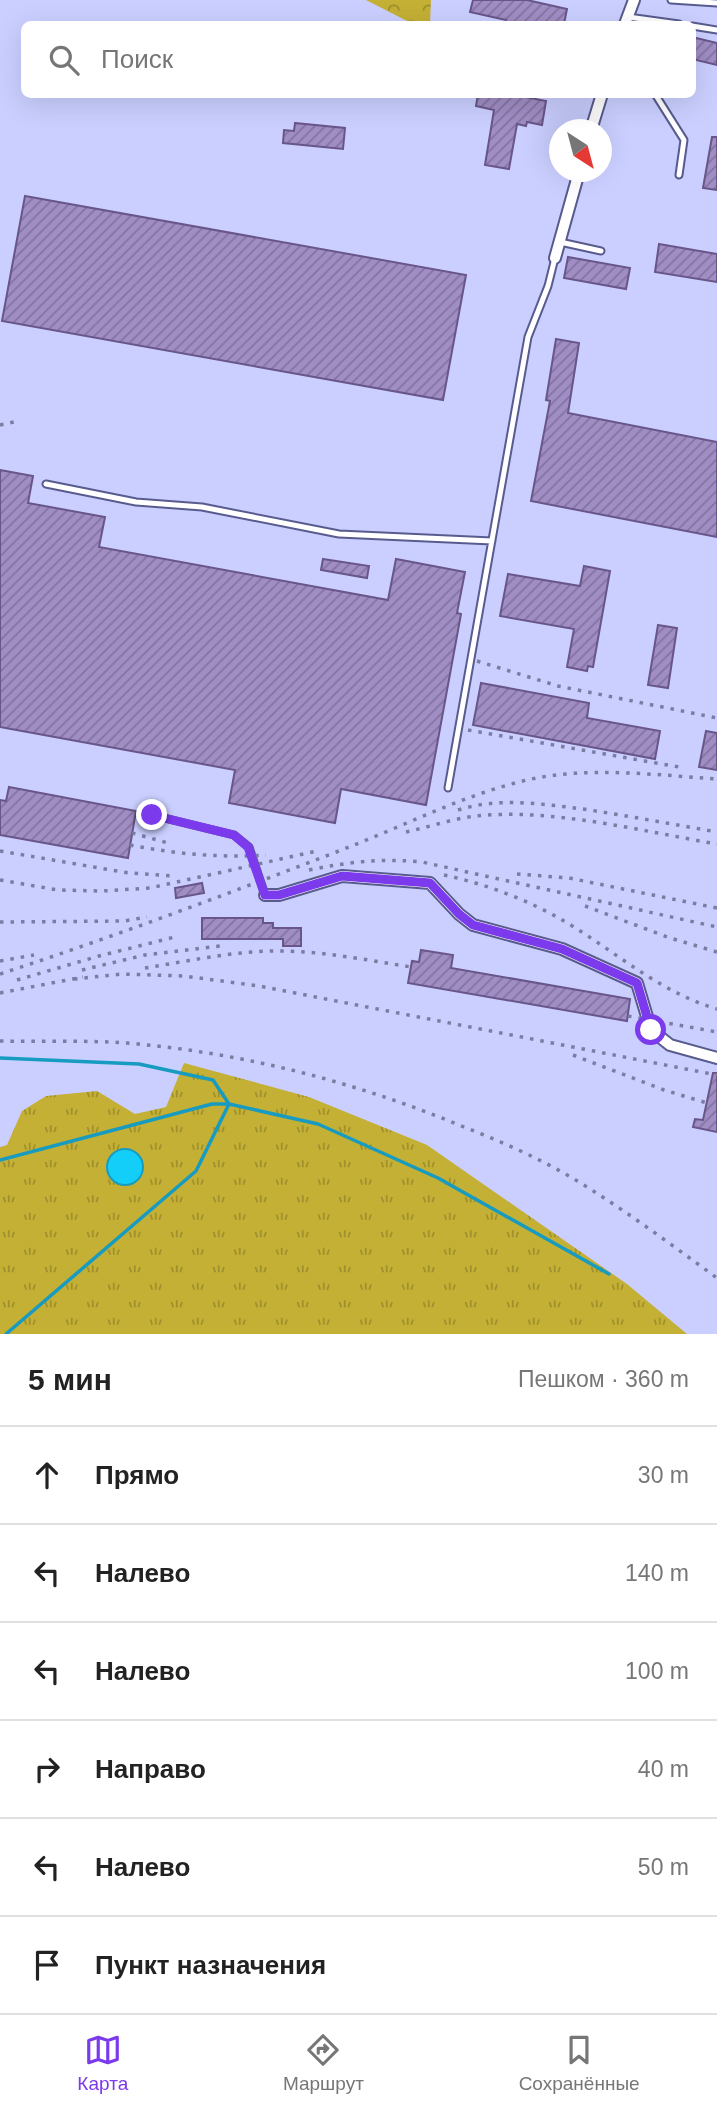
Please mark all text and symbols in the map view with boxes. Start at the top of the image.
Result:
search box [21,21,696,98]
icon: search [45,41,83,79]
text: Поиск [101,44,173,74]
north arrow [549,119,612,182]
route end [136,799,167,830]
route start [635,1014,666,1045]
text: 5 мин [28,1363,112,1396]
text: Пешком · 360 m [518,1366,689,1392]
icon: ahead [28,1456,66,1494]
text: Прямо [95,1460,179,1490]
text: 30 m [638,1462,689,1488]
icon: left [28,1554,66,1592]
text: Налево [95,1558,190,1588]
text: 140 m [625,1560,689,1586]
icon: left [28,1652,66,1690]
text: Налево [95,1656,190,1686]
text: 100 m [625,1658,689,1684]
icon: right [28,1750,66,1788]
text: Направо [95,1754,206,1784]
text: 40 m [638,1756,689,1782]
icon: left [28,1848,66,1886]
text: Налево [95,1852,190,1882]
text: 50 m [638,1854,689,1880]
icon: arrive [28,1946,66,1984]
text: Пункт назначения [95,1950,326,1980]
tab: Карта [77,2031,128,2095]
tab: Маршрут [283,2031,364,2095]
tab: Сохранённые [519,2031,640,2095]

